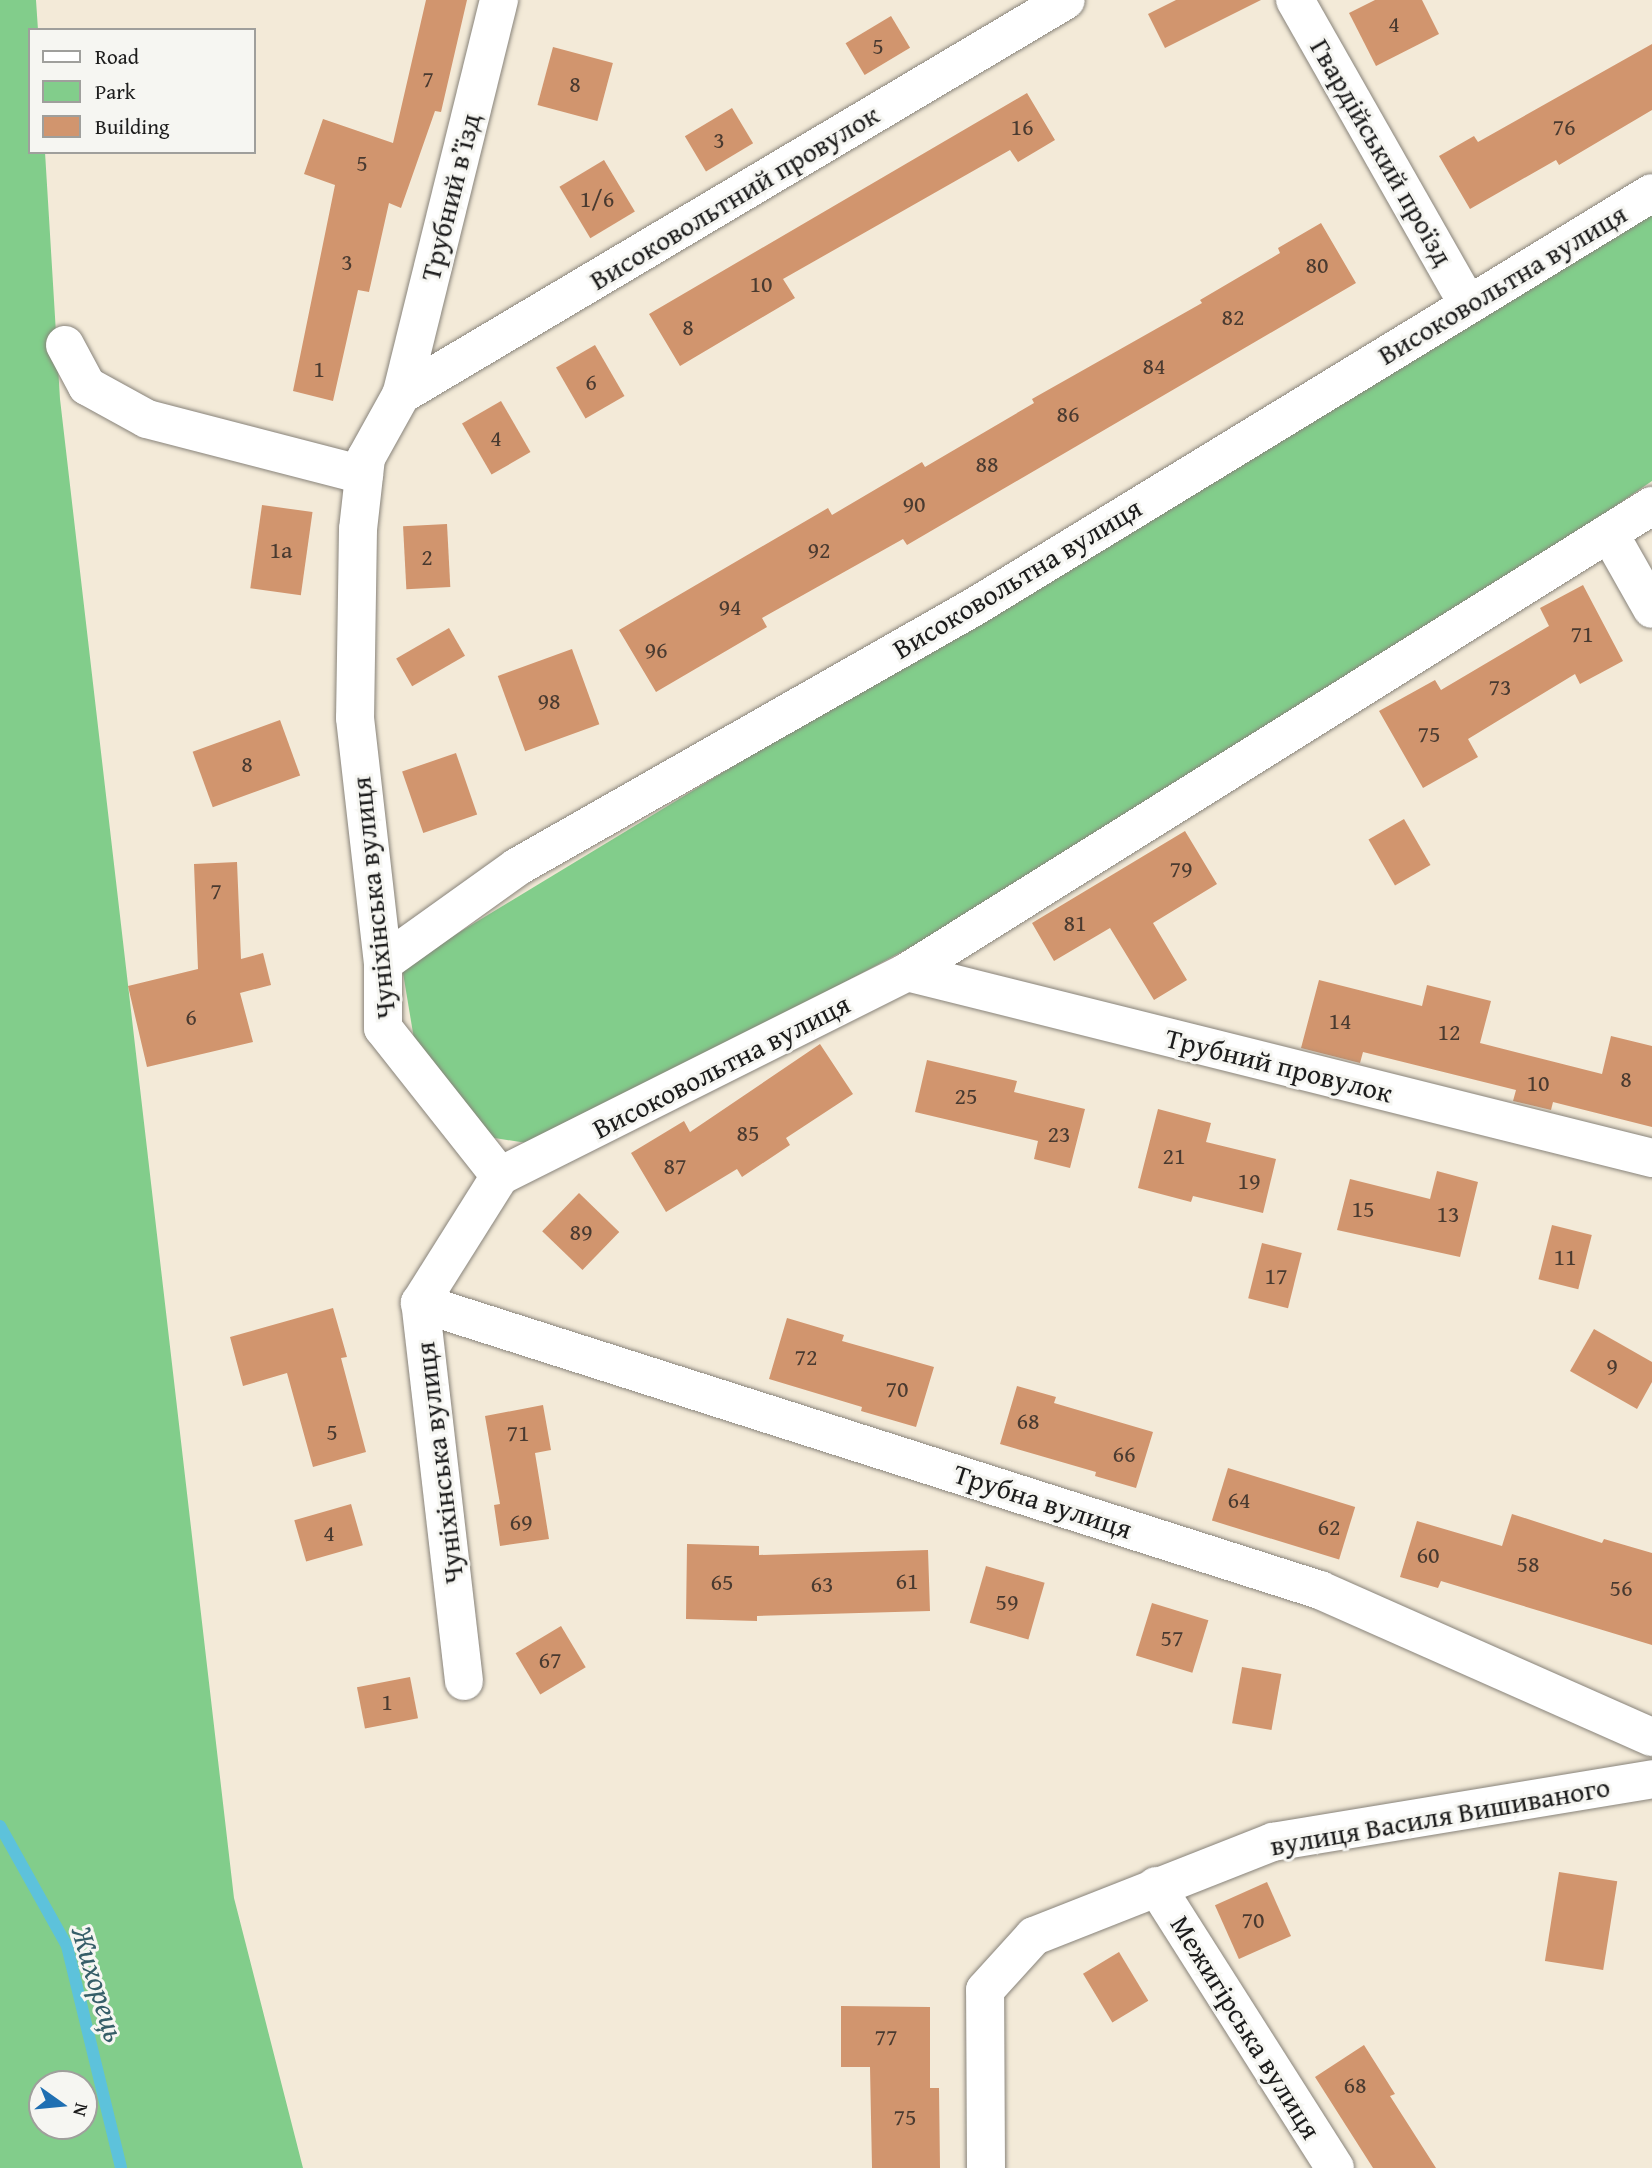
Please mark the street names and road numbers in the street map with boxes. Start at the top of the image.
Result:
street label: Гвардійський проїзд [1303,33,1461,271]
street label: Високовольтний провулок [583,97,885,297]
street label: Трубний в’їзд [413,110,487,284]
street label: Високовольтна вулиця [1372,196,1632,372]
street label: Високовольтна вулиця [887,490,1147,666]
street label: Чуніхінська вулиця [344,775,402,1021]
street label: Високовольтна вулиця [587,987,855,1145]
street label: Трубний провулок [1162,1021,1396,1109]
street label: Чуніхінська вулиця [407,1340,471,1586]
street label: Трубна вулиця [950,1456,1136,1546]
street label: вулиця Василя Вишиваного [1268,1770,1612,1862]
street label: Межигірська вулиця [1164,1909,1328,2145]

